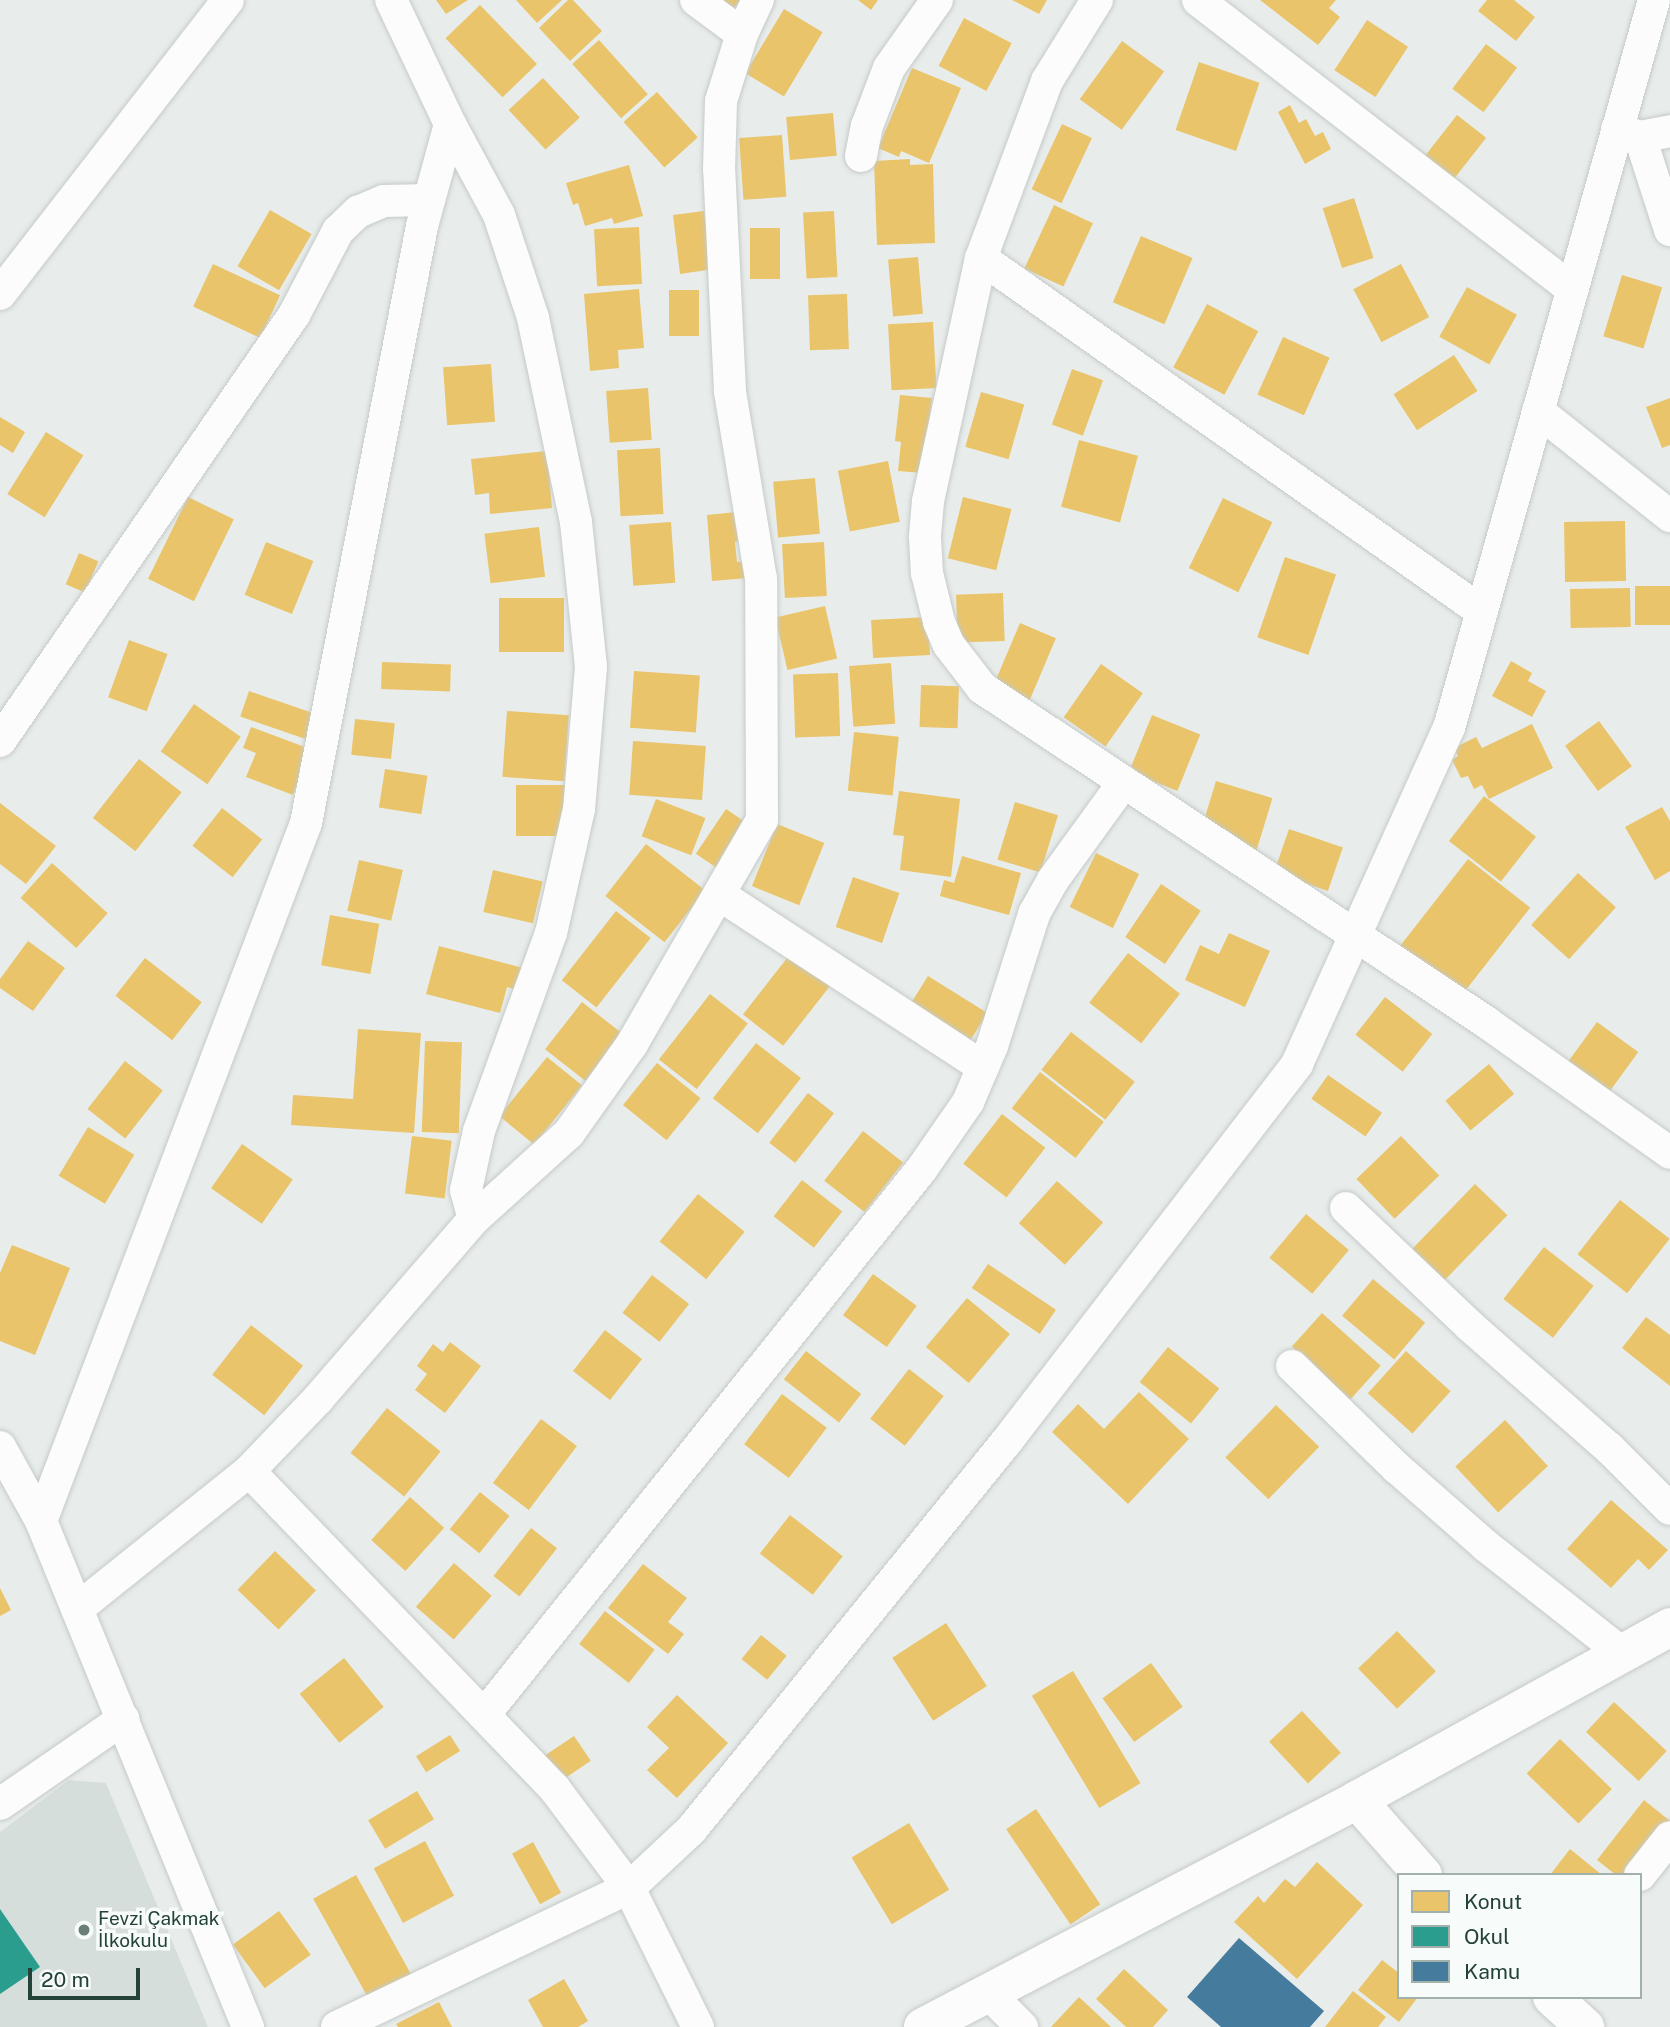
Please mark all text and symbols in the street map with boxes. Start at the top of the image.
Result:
legend [1397,1873,1642,1999]
text: Konut [1464,1889,1522,1914]
place label: Fevzi Çakmak İlkokulu [98,1908,219,1952]
marker: Fevzi Çakmak İlkokulu [76,1922,92,1938]
text: Okul [1464,1924,1510,1949]
scale bar [32,1954,144,1998]
text: Kamu [1464,1959,1520,1984]
text: 20 m [41,1967,90,1992]

